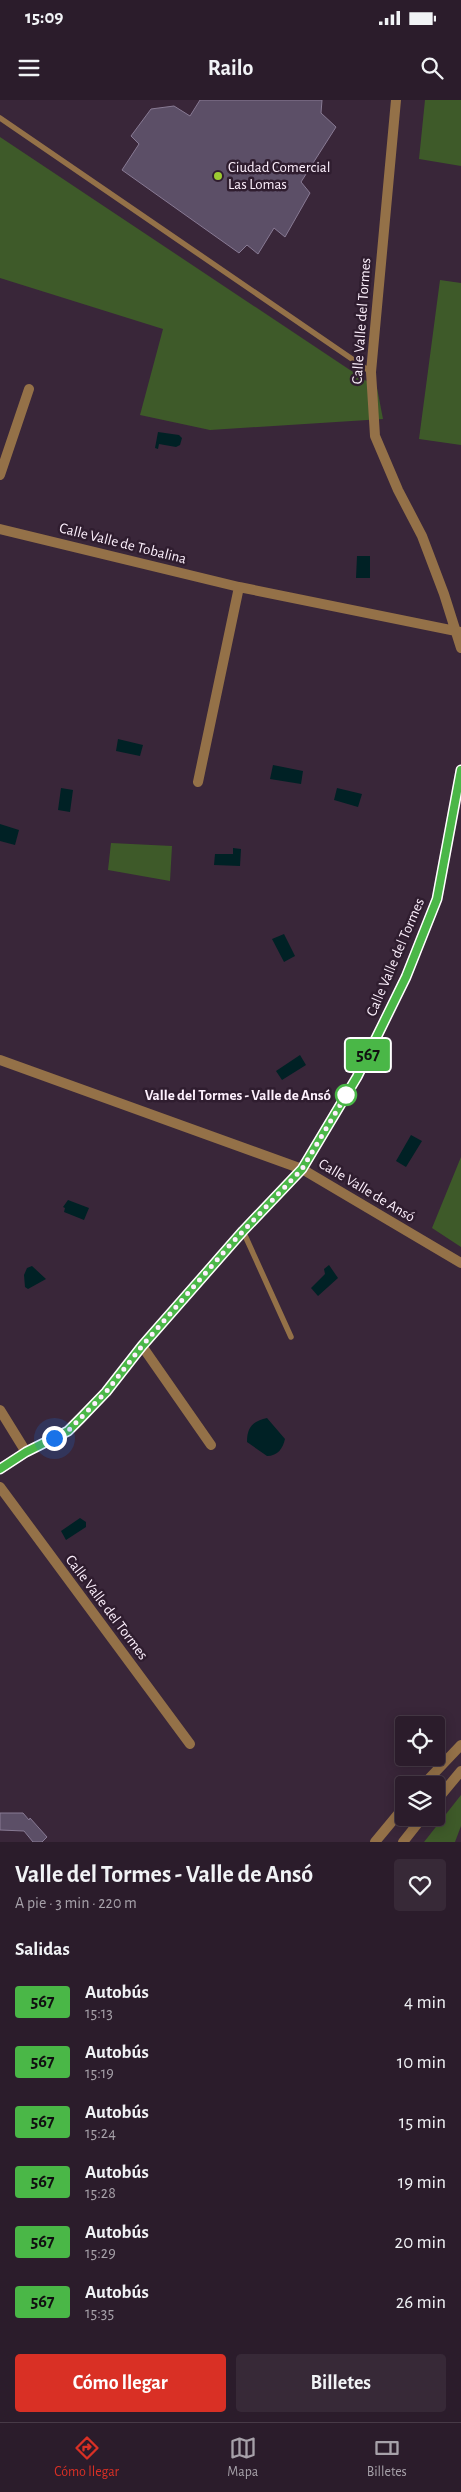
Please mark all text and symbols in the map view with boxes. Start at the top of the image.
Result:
text: 15:09 [25,8,63,27]
icon: menu [15,54,43,82]
icon: search [418,54,446,82]
text: Railo [208,57,253,79]
place label: Ciudad Comercial Las Lomas [228,160,331,192]
marker: Ciudad Comercial Las Lomas [212,170,224,182]
street label: Calle Valle del Tormes [350,257,373,385]
street label: Calle Valle de Tobalina [58,520,188,567]
street label: Calle Valle del Tormes [364,896,427,1018]
line badge: 567 [339,1039,397,1071]
text: 567 [356,1046,380,1064]
marker: Valle del Tormes - Valle de Ansó [335,1084,357,1106]
place label: Valle del Tormes - Valle de Ansó [145,1088,331,1103]
street label: Calle Valle de Ansó [316,1156,417,1225]
your location [42,1426,67,1451]
street label: Calle Valle del Tormes [62,1552,151,1662]
map controls [395,1716,445,1826]
button: locate [395,1716,445,1766]
button: layers [395,1776,445,1826]
button: heart [394,1859,446,1911]
text: Valle del Tormes - Valle de Ansó [15,1863,313,1887]
text: A pie · 3 min · 220 m [15,1895,137,1911]
text: Salidas [15,1940,70,1959]
text: Autobús [85,1983,149,2002]
text: 567 [30,1993,55,2011]
text: 4 min [404,1993,446,2012]
text: 15:13 [85,2005,113,2021]
text: Autobús [85,2043,149,2062]
text: 567 [30,2053,55,2071]
text: 10 min [397,2053,446,2072]
text: 15:19 [85,2065,114,2081]
text: Autobús [85,2103,149,2122]
text: 567 [30,2113,55,2131]
text: 15 min [399,2113,446,2132]
text: 15:24 [85,2125,116,2141]
text: Autobús [85,2163,149,2182]
text: 567 [30,2173,55,2191]
text: 19 min [398,2173,446,2192]
text: 15:28 [85,2185,116,2201]
text: Autobús [85,2223,149,2242]
text: 567 [30,2233,55,2251]
text: 20 min [395,2233,446,2252]
text: 15:29 [85,2245,116,2261]
text: Autobús [85,2283,149,2302]
text: 567 [30,2293,55,2311]
text: 26 min [396,2293,446,2312]
text: 15:35 [85,2305,114,2321]
button: Cómo llegar [15,2354,226,2412]
button: Billetes [236,2354,446,2412]
tab: Cómo llegar [54,2434,119,2481]
tab: Mapa [227,2434,258,2481]
tab: Billetes [367,2434,407,2481]

